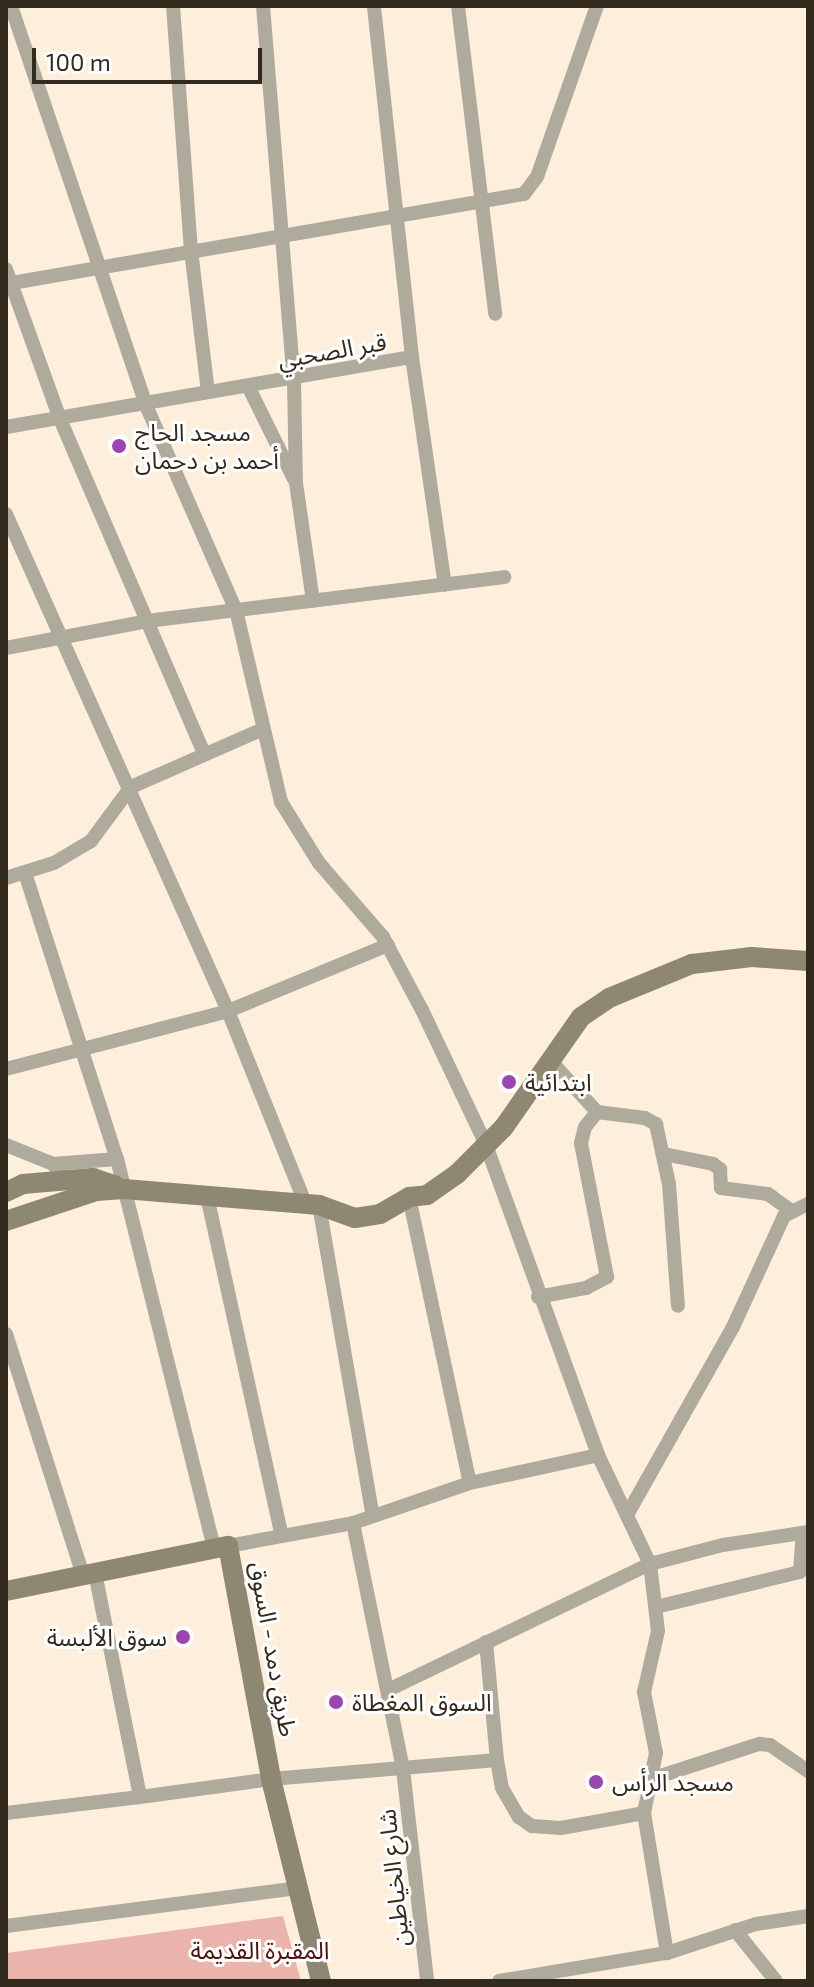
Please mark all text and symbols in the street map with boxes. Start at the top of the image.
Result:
scale bar [36,32,266,82]
text: 100 m [46,47,111,76]
street label: قبر الصحبي [275,326,389,374]
place label: مسجد الحاج أحمد بن دحمان [135,418,279,474]
marker: مسجد الحاج أحمد بن دحمان [110,437,128,455]
place label: ابتدائية [525,1068,592,1096]
marker: ابتدائية [500,1073,518,1091]
street label: طريق دمد - السوق [244,1559,304,1739]
place label: سوق الألبسة [47,1623,167,1651]
marker: سوق الألبسة [174,1628,192,1646]
place label: السوق المغطاة [352,1688,492,1716]
marker: السوق المغطاة [327,1693,345,1711]
place label: مسجد الرأس [612,1768,734,1796]
marker: مسجد الرأس [587,1773,605,1791]
street label: شارع الخياطين [371,1808,415,1948]
park label: المقبرة القديمة [191,1936,329,1964]

